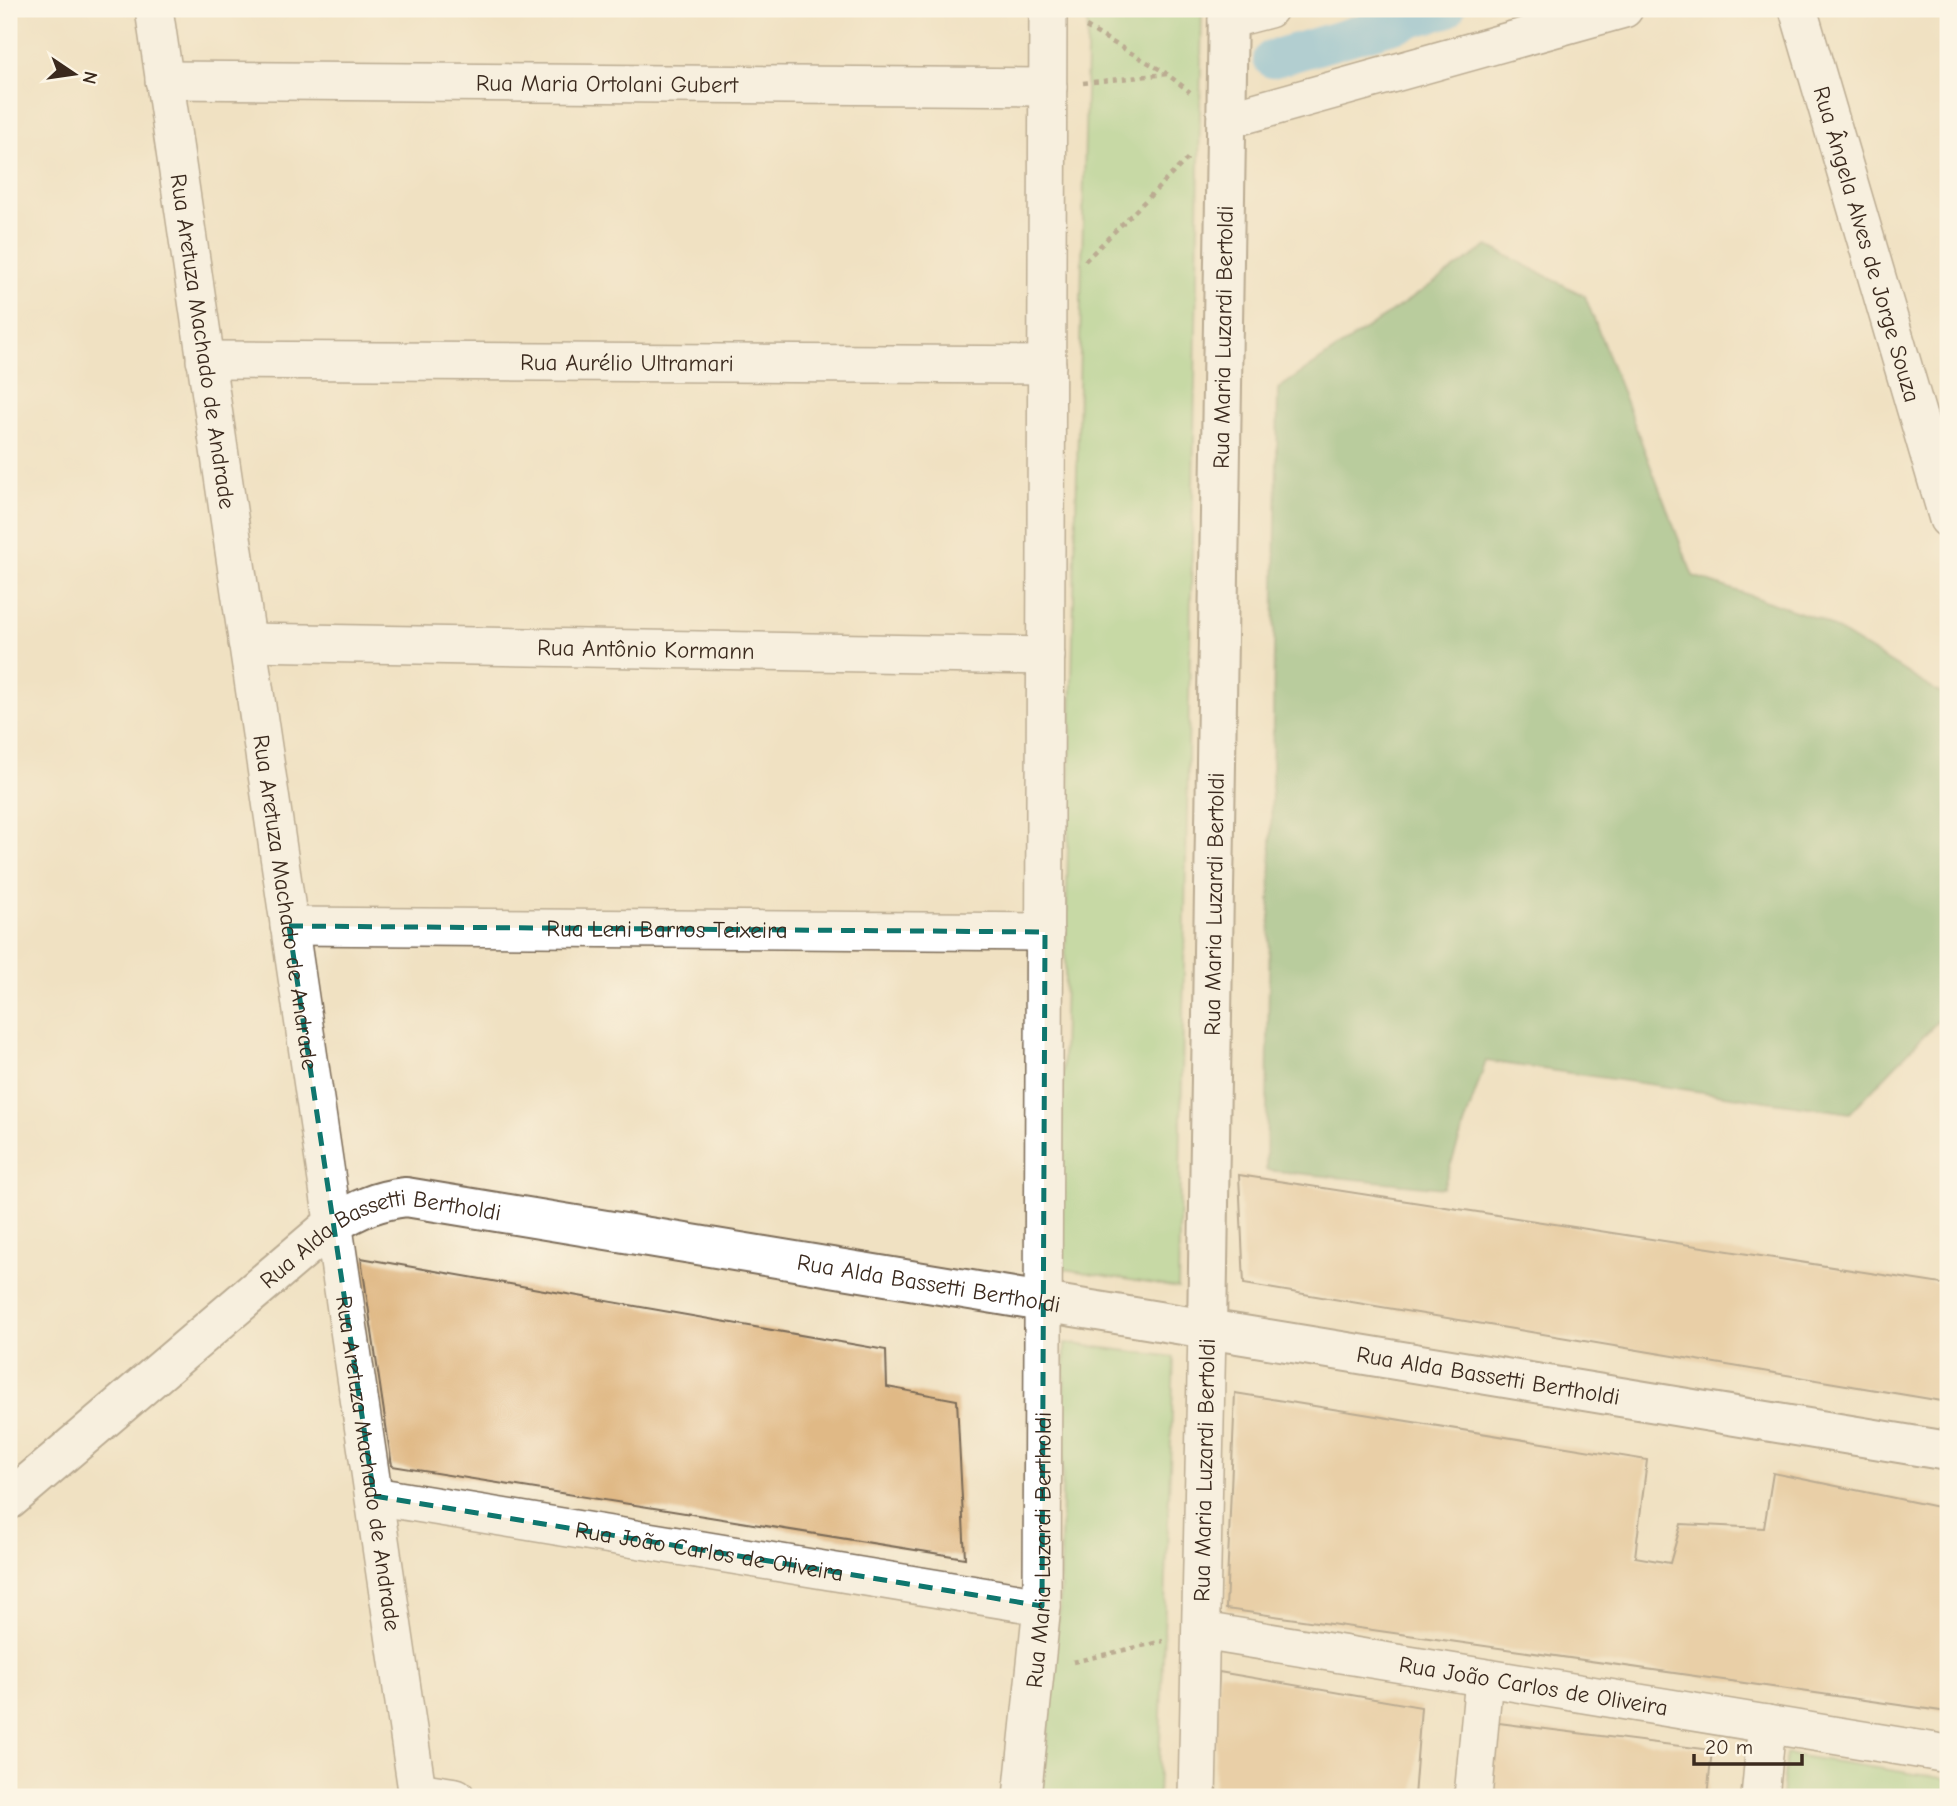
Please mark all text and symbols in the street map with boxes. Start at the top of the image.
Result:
north arrow [38,38,108,108]
text: N [77,69,102,86]
street label: Rua Maria Ortolani Gubert [476,69,740,98]
street label: Rua Ângela Alves de Jorge Souza [1808,83,1926,405]
street label: Rua Aretuza Machado de Andrade [165,172,241,511]
street label: Rua Maria Luzardi Bertoldi [1207,205,1238,469]
street label: Rua Aurélio Ultramari [520,348,734,377]
street label: Rua Antônio Kormann [537,634,755,664]
street label: Rua Aretuza Machado de Andrade [248,733,324,1072]
street label: Rua Maria Luzardi Bertoldi [1198,772,1229,1036]
street label: Rua Leni Barros Teixeira [546,915,788,943]
street label: Rua Alda Bassetti Bertholdi [254,1184,503,1294]
street label: Rua Alda Bassetti Bertholdi [795,1248,1063,1318]
street label: Rua Aretuza Machado de Andrade [331,1294,407,1633]
street label: Rua Maria Luzardi Bertoldi [1188,1338,1220,1602]
street label: Rua Alda Bassetti Bertholdi [1355,1340,1622,1410]
street label: Rua Maria Luzardi Bertholdi [1020,1412,1056,1689]
street label: Rua João Carlos de Oliveira [573,1516,846,1587]
street label: Rua João Carlos de Oliveira [1397,1650,1670,1721]
scale bar [1694,1722,1803,1766]
text: 20 m [1705,1735,1753,1759]

